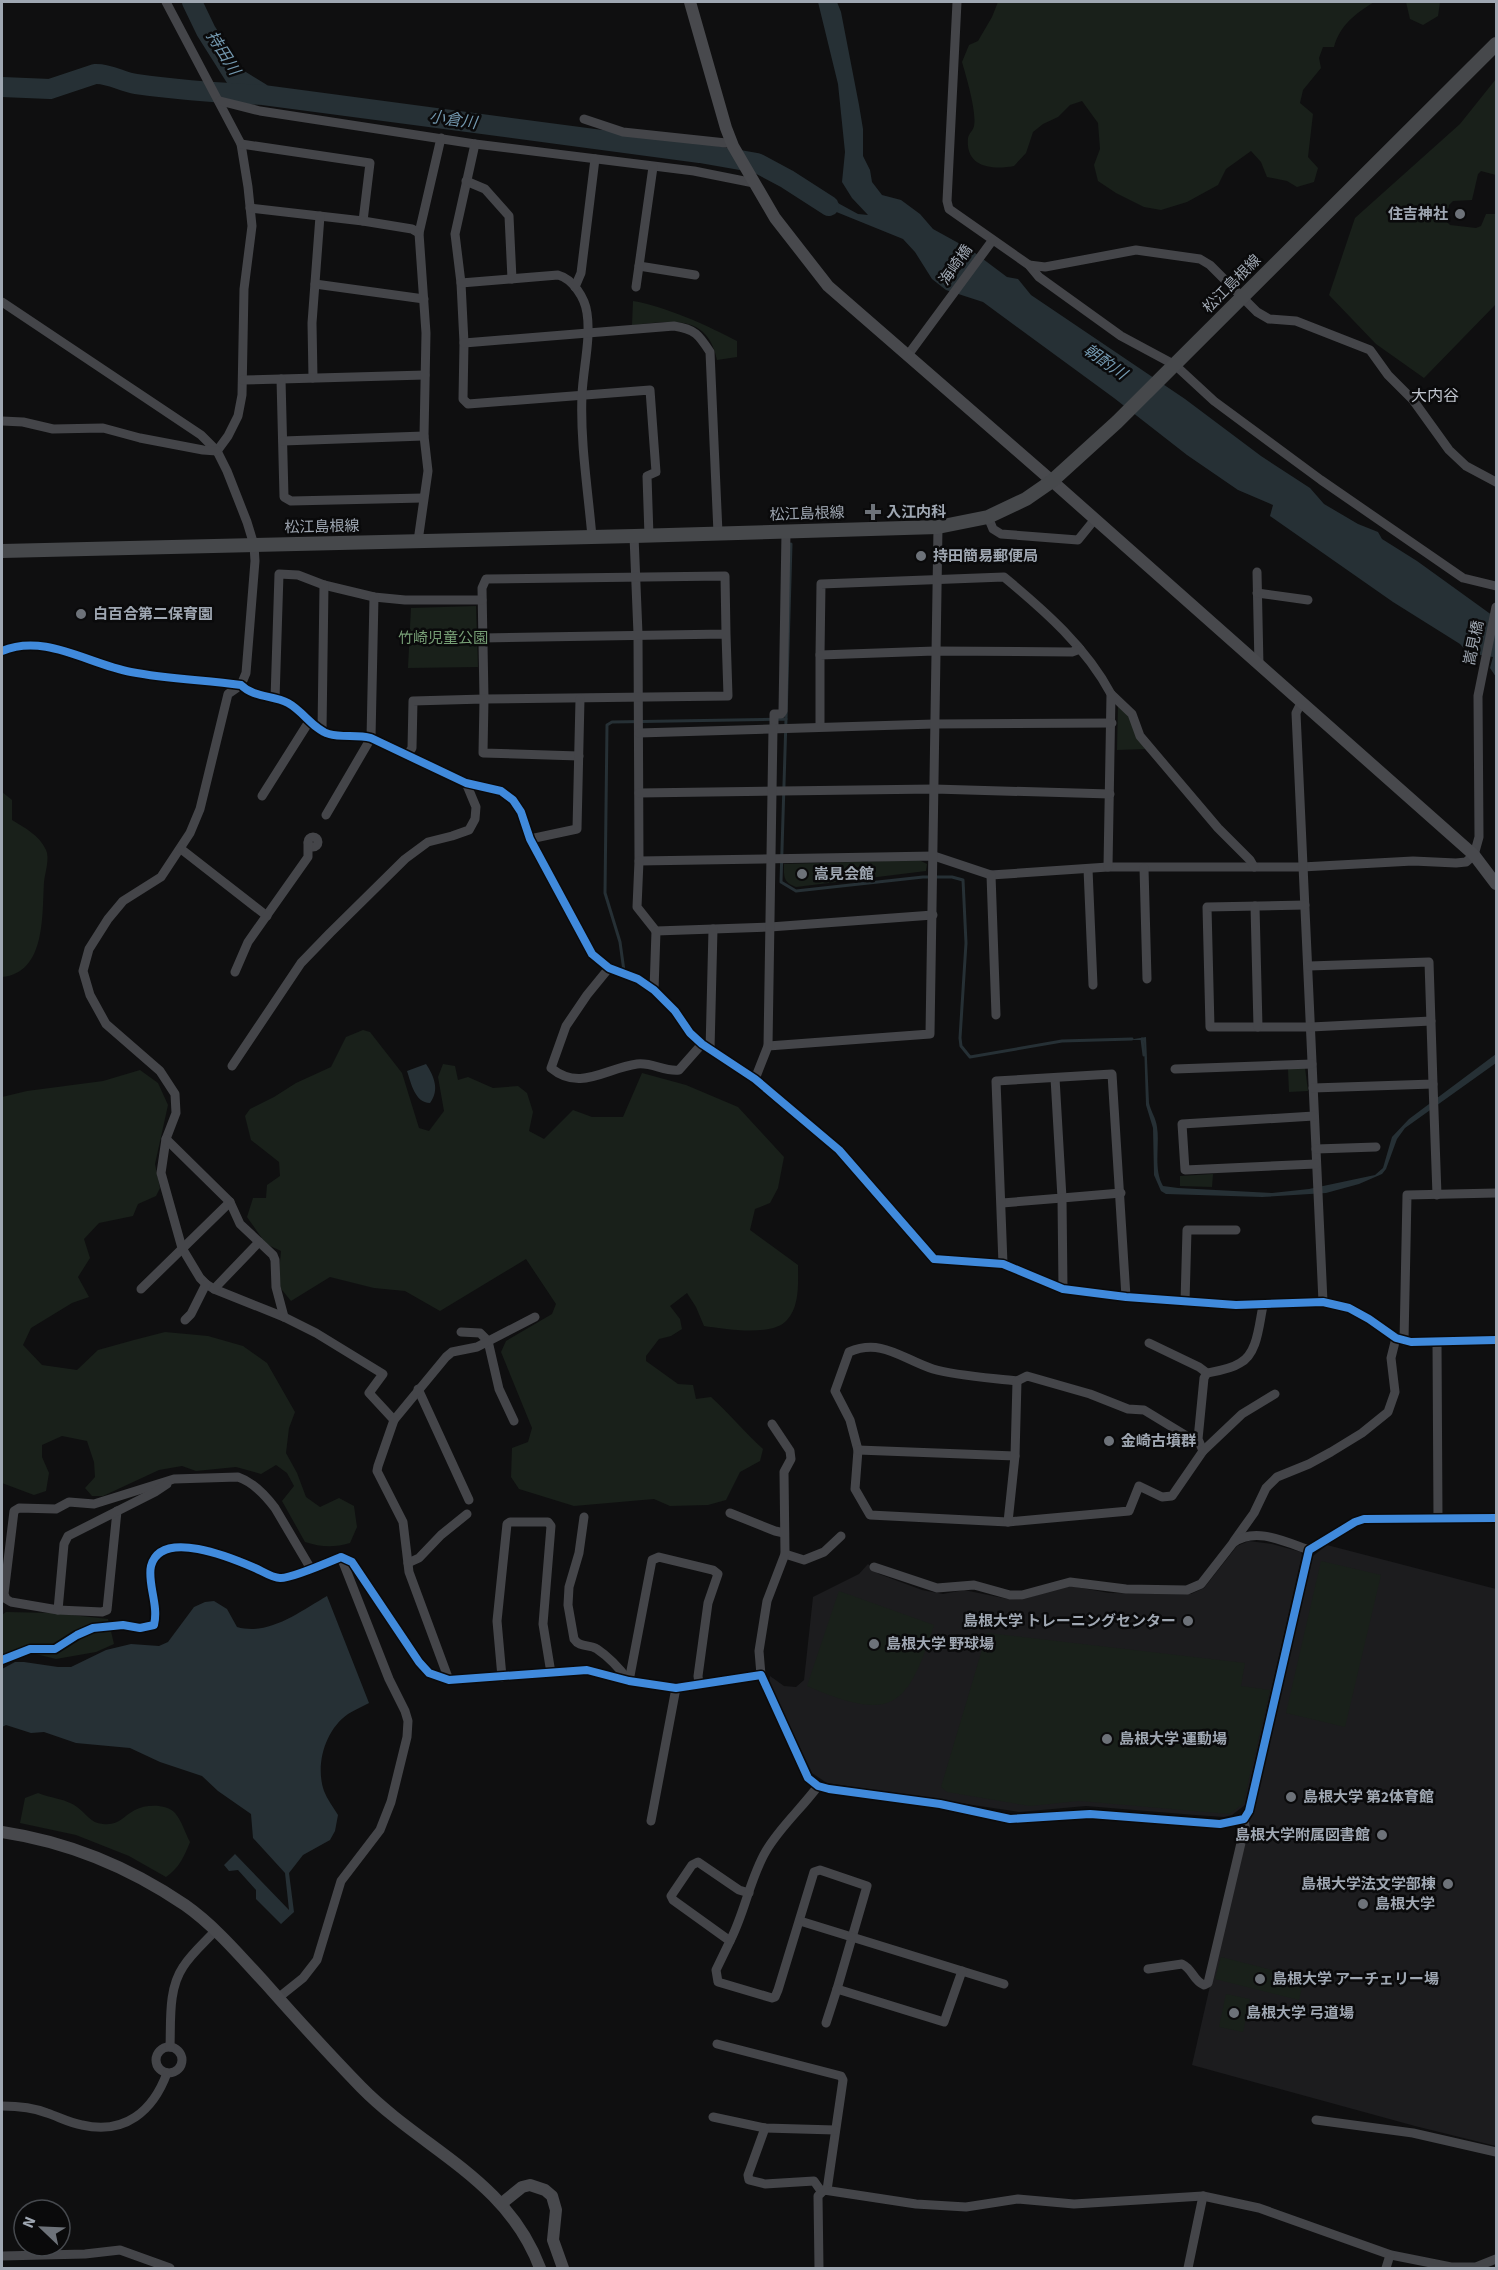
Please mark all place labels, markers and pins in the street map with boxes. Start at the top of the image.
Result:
place label: 住吉神社 [1388,204,1448,225]
marker: 住吉神社 [1453,207,1467,221]
place label: 入江内科 [886,502,946,523]
marker: 入江内科 [864,503,882,521]
place label: 持田簡易郵便局 [933,546,1038,567]
marker: 持田簡易郵便局 [914,549,928,563]
place label: 白百合第二保育園 [93,604,213,625]
marker: 白百合第二保育園 [74,607,88,621]
place label: 嵩見会館 [814,864,874,885]
marker: 嵩見会館 [795,867,809,881]
place label: 金崎古墳群 [1121,1431,1196,1452]
marker: 金崎古墳群 [1102,1434,1116,1448]
place label: 島根大学 トレーニングセンター [963,1611,1176,1632]
marker: 島根大学 トレーニングセンター [1181,1614,1195,1628]
place label: 島根大学 野球場 [886,1634,994,1655]
marker: 島根大学 野球場 [867,1637,881,1651]
place label: 島根大学 運動場 [1119,1729,1227,1750]
marker: 島根大学 運動場 [1100,1732,1114,1746]
place label: 島根大学 第2体育館 [1303,1787,1434,1808]
marker: 島根大学 第2体育館 [1284,1790,1298,1804]
place label: 島根大学附属図書館 [1235,1825,1370,1846]
marker: 島根大学附属図書館 [1375,1828,1389,1842]
place label: 島根大学法文学部棟 [1301,1874,1436,1895]
marker: 島根大学法文学部棟 [1441,1877,1455,1891]
place label: 島根大学 [1375,1894,1435,1915]
marker: 島根大学 [1356,1897,1370,1911]
place label: 島根大学 アーチェリー場 [1272,1969,1439,1990]
marker: 島根大学 アーチェリー場 [1253,1972,1267,1986]
place label: 島根大学 弓道場 [1246,2003,1354,2024]
marker: 島根大学 弓道場 [1227,2006,1241,2020]

